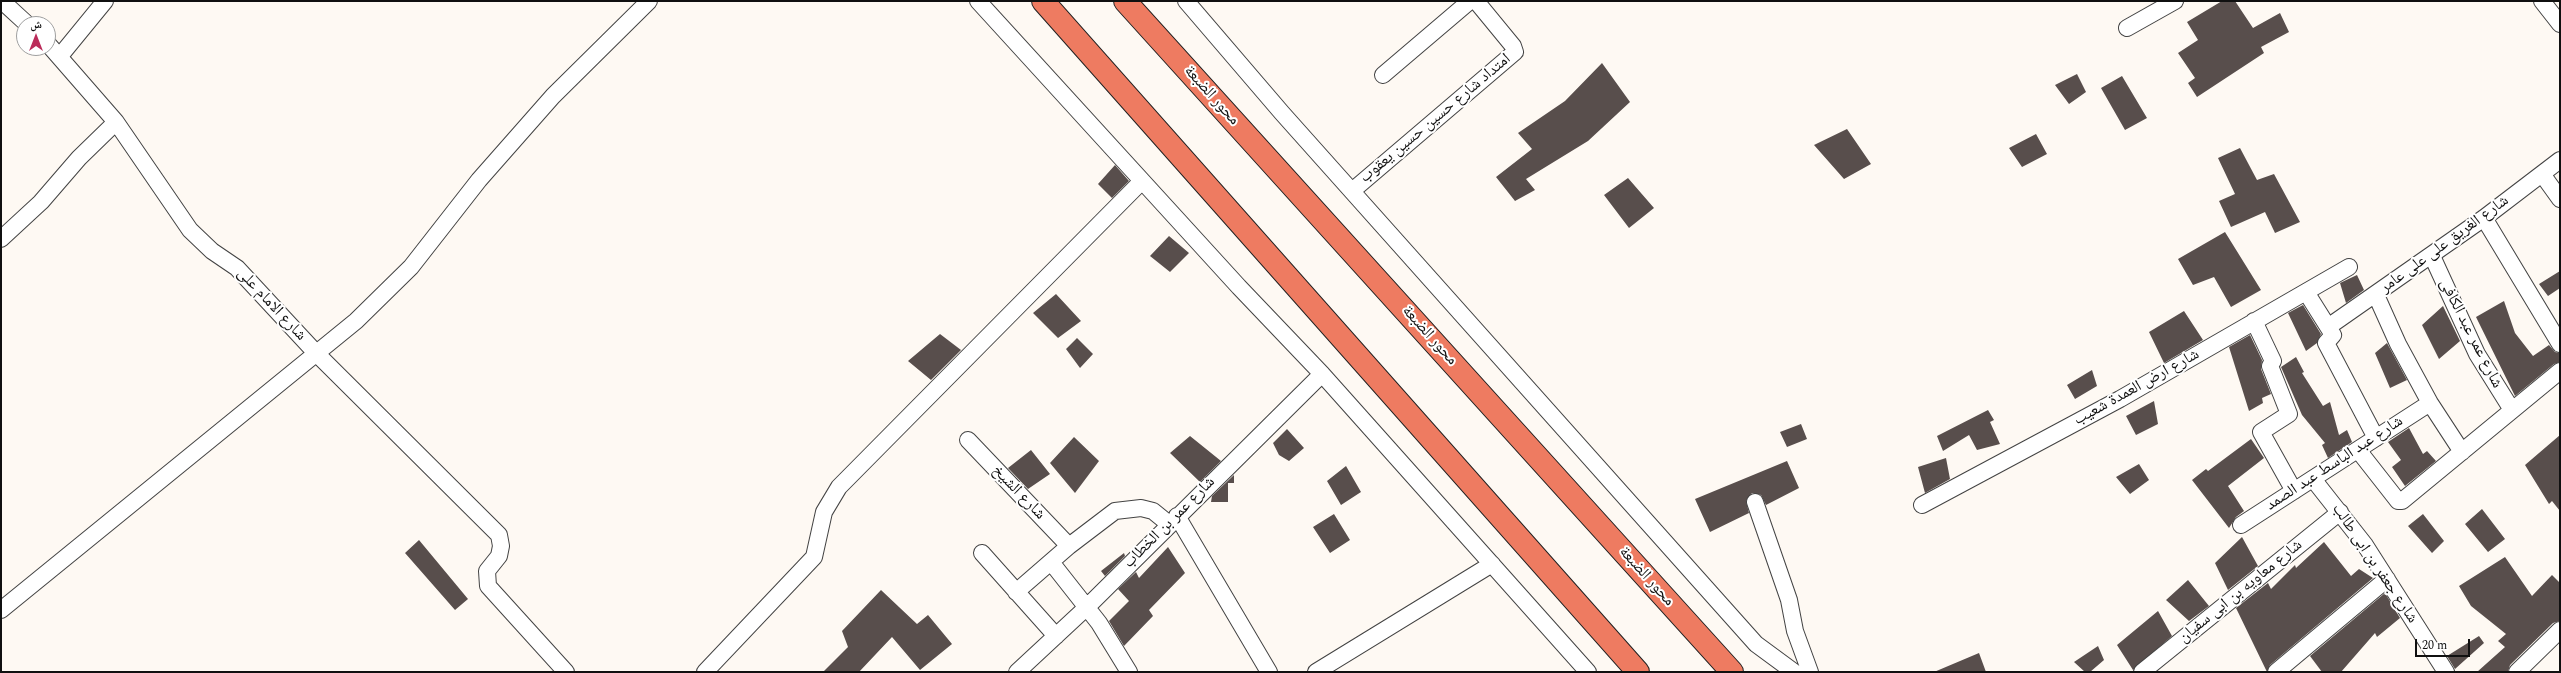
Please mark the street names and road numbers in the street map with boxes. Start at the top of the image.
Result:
street label: امتداد شارع حسين حسين يعقوب [1357,50,1515,188]
street label: محور الضبعة [1179,62,1243,130]
street label: شارع الغريق على على عامر [2377,192,2513,298]
street label: شارع الامام على [232,265,310,345]
street label: شارع عمر عبد الكافى [2434,276,2506,392]
street label: محور الضبعة [1397,302,1461,370]
street label: شارع ارض العمدة شعيب [2071,346,2203,430]
street label: شارع عبد الباسط عبد الصمد [2263,412,2407,516]
street label: شارع الشيخ [987,462,1049,524]
street label: شارع عمر بن الخطاب [1120,473,1220,573]
street label: شارع جعفر بن ابى طالب [2327,501,2421,627]
street label: شارع معاويه بن ابى سفيان [2175,536,2307,648]
street label: محور الضبعة [1614,543,1678,611]

